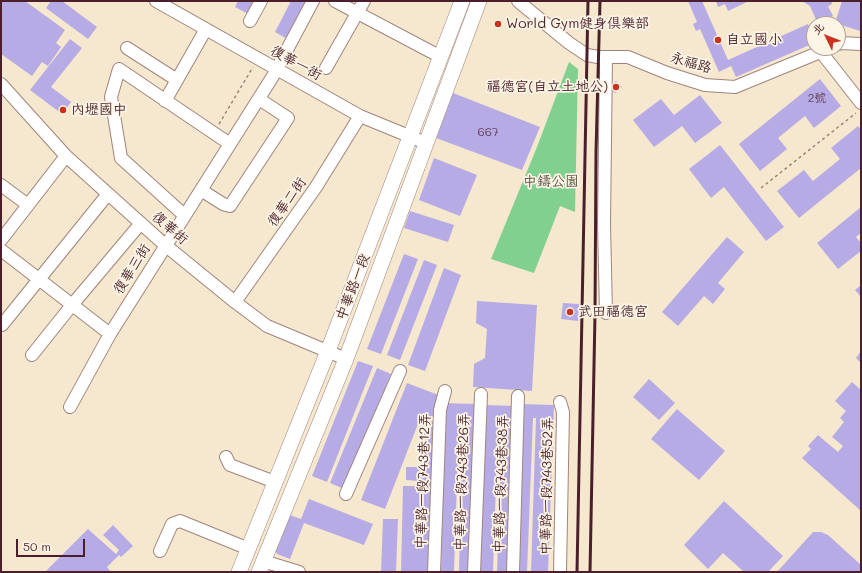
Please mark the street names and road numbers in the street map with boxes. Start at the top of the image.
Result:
street label: 復華一街 [267,42,325,84]
street label: 永福路 [668,49,714,77]
street label: 復華二街 [264,174,310,230]
street label: 復華街 [149,208,191,248]
street label: 復華三街 [110,241,154,297]
street label: 中華路一段 [333,251,373,323]
street label: 中華路一段743巷12弄 [412,413,434,549]
street label: 中華路一段743巷26弄 [451,413,473,551]
street label: 中華路一段743巷38弄 [490,414,512,554]
street label: 中華路一段743巷52弄 [537,417,557,555]

